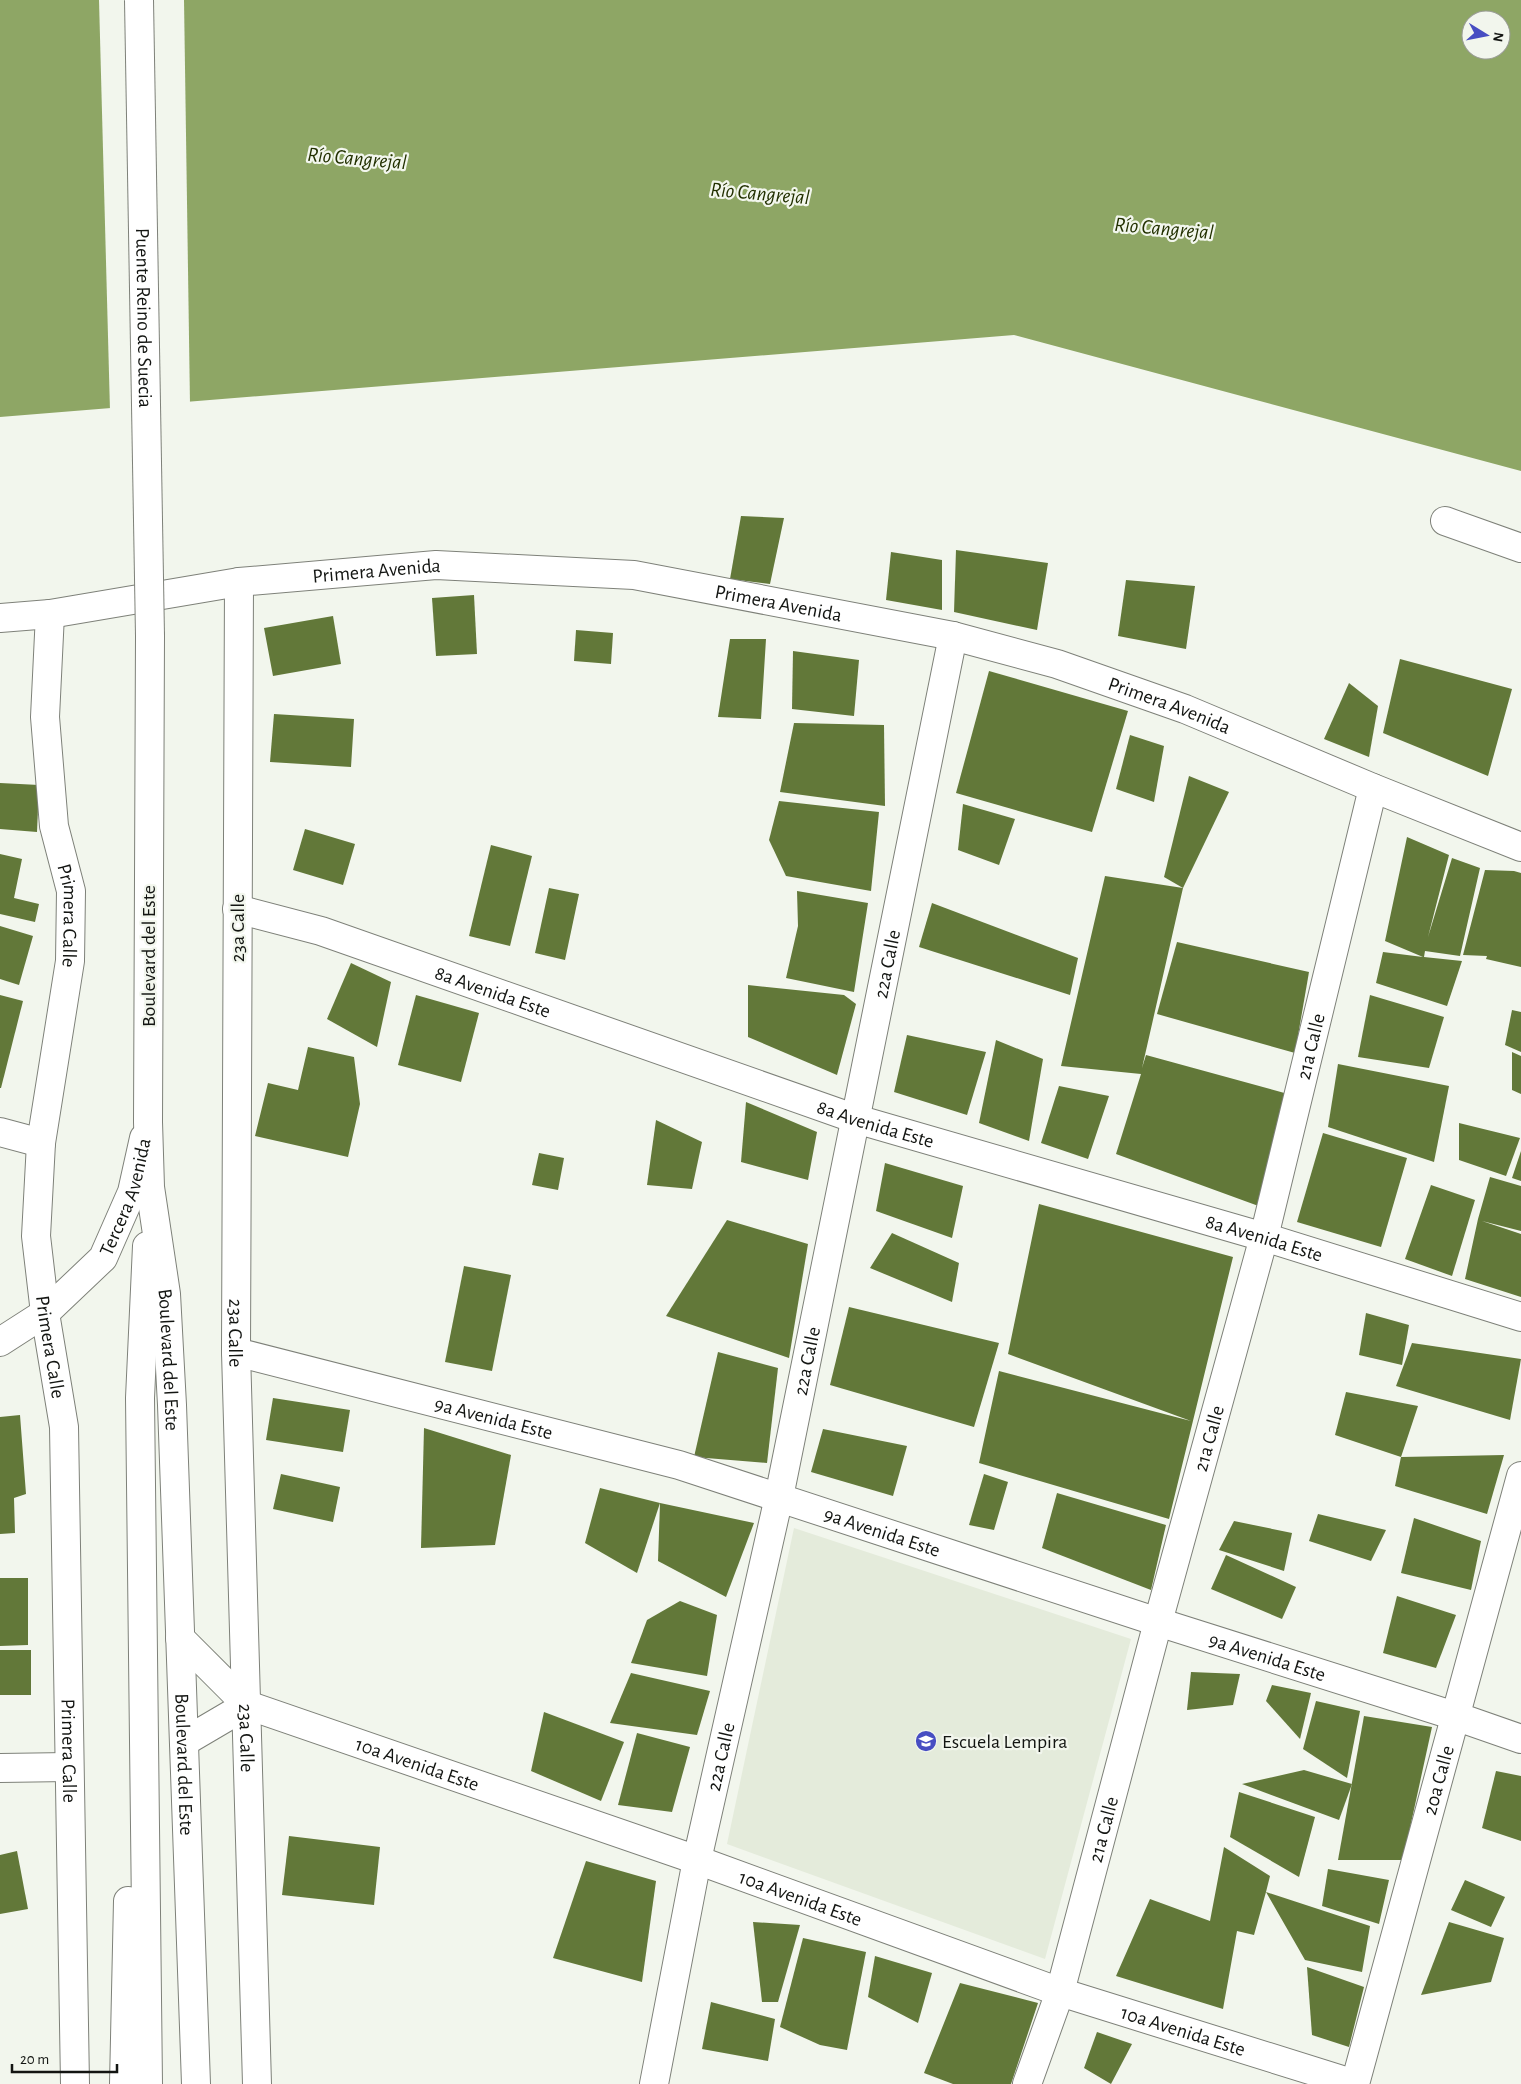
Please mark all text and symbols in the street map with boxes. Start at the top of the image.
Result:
north arrow [1461,10,1511,60]
text: N [1490,31,1506,43]
water label: Río Cangrejal [306,144,408,173]
water label: Río Cangrejal [709,179,811,208]
water label: Río Cangrejal [1113,214,1215,243]
street label: Puente Reino de Suecia [132,228,155,408]
street label: Primera Avenida [312,556,441,587]
street label: Primera Avenida [713,582,844,626]
street label: Primera Avenida [1105,674,1233,738]
street label: Primera Calle [53,862,80,969]
street label: Boulevard del Este [139,885,159,1027]
street label: 23a Calle [228,894,248,962]
street label: 22a Calle [871,928,904,1000]
street label: 8a Avenida Este [432,963,553,1022]
street label: 21a Calle [1294,1012,1329,1082]
street label: 8a Avenida Este [814,1097,936,1152]
street label: Tercera Avenida [96,1136,155,1259]
street label: 8a Avenida Este [1203,1212,1325,1266]
street label: Boulevard del Este [154,1287,182,1431]
street label: Primera Calle [32,1294,68,1400]
street label: 23a Calle [225,1299,245,1368]
street label: 22a Calle [791,1325,824,1397]
street label: 9a Avenida Este [432,1394,555,1443]
street label: 21a Calle [1191,1403,1228,1474]
street label: 9a Avenida Este [821,1504,943,1561]
street label: 9a Avenida Este [1206,1630,1328,1685]
street label: Boulevard del Este [171,1693,196,1836]
street label: Primera Calle [58,1698,79,1803]
street label: 23a Calle [235,1703,257,1772]
street label: 22a Calle [704,1721,739,1793]
school or university icon: Escuela Lempira [914,1729,938,1753]
place label: Escuela Lempira [942,1732,1067,1752]
street label: 10a Avenida Este [353,1734,481,1795]
street label: 20a Calle [1420,1743,1458,1817]
street label: 21a Calle [1086,1794,1122,1865]
street label: 10a Avenida Este [736,1867,864,1930]
street label: 10a Avenida Este [1118,2003,1248,2060]
scale bar [12,2042,118,2074]
text: 20 m [20,2052,49,2067]

